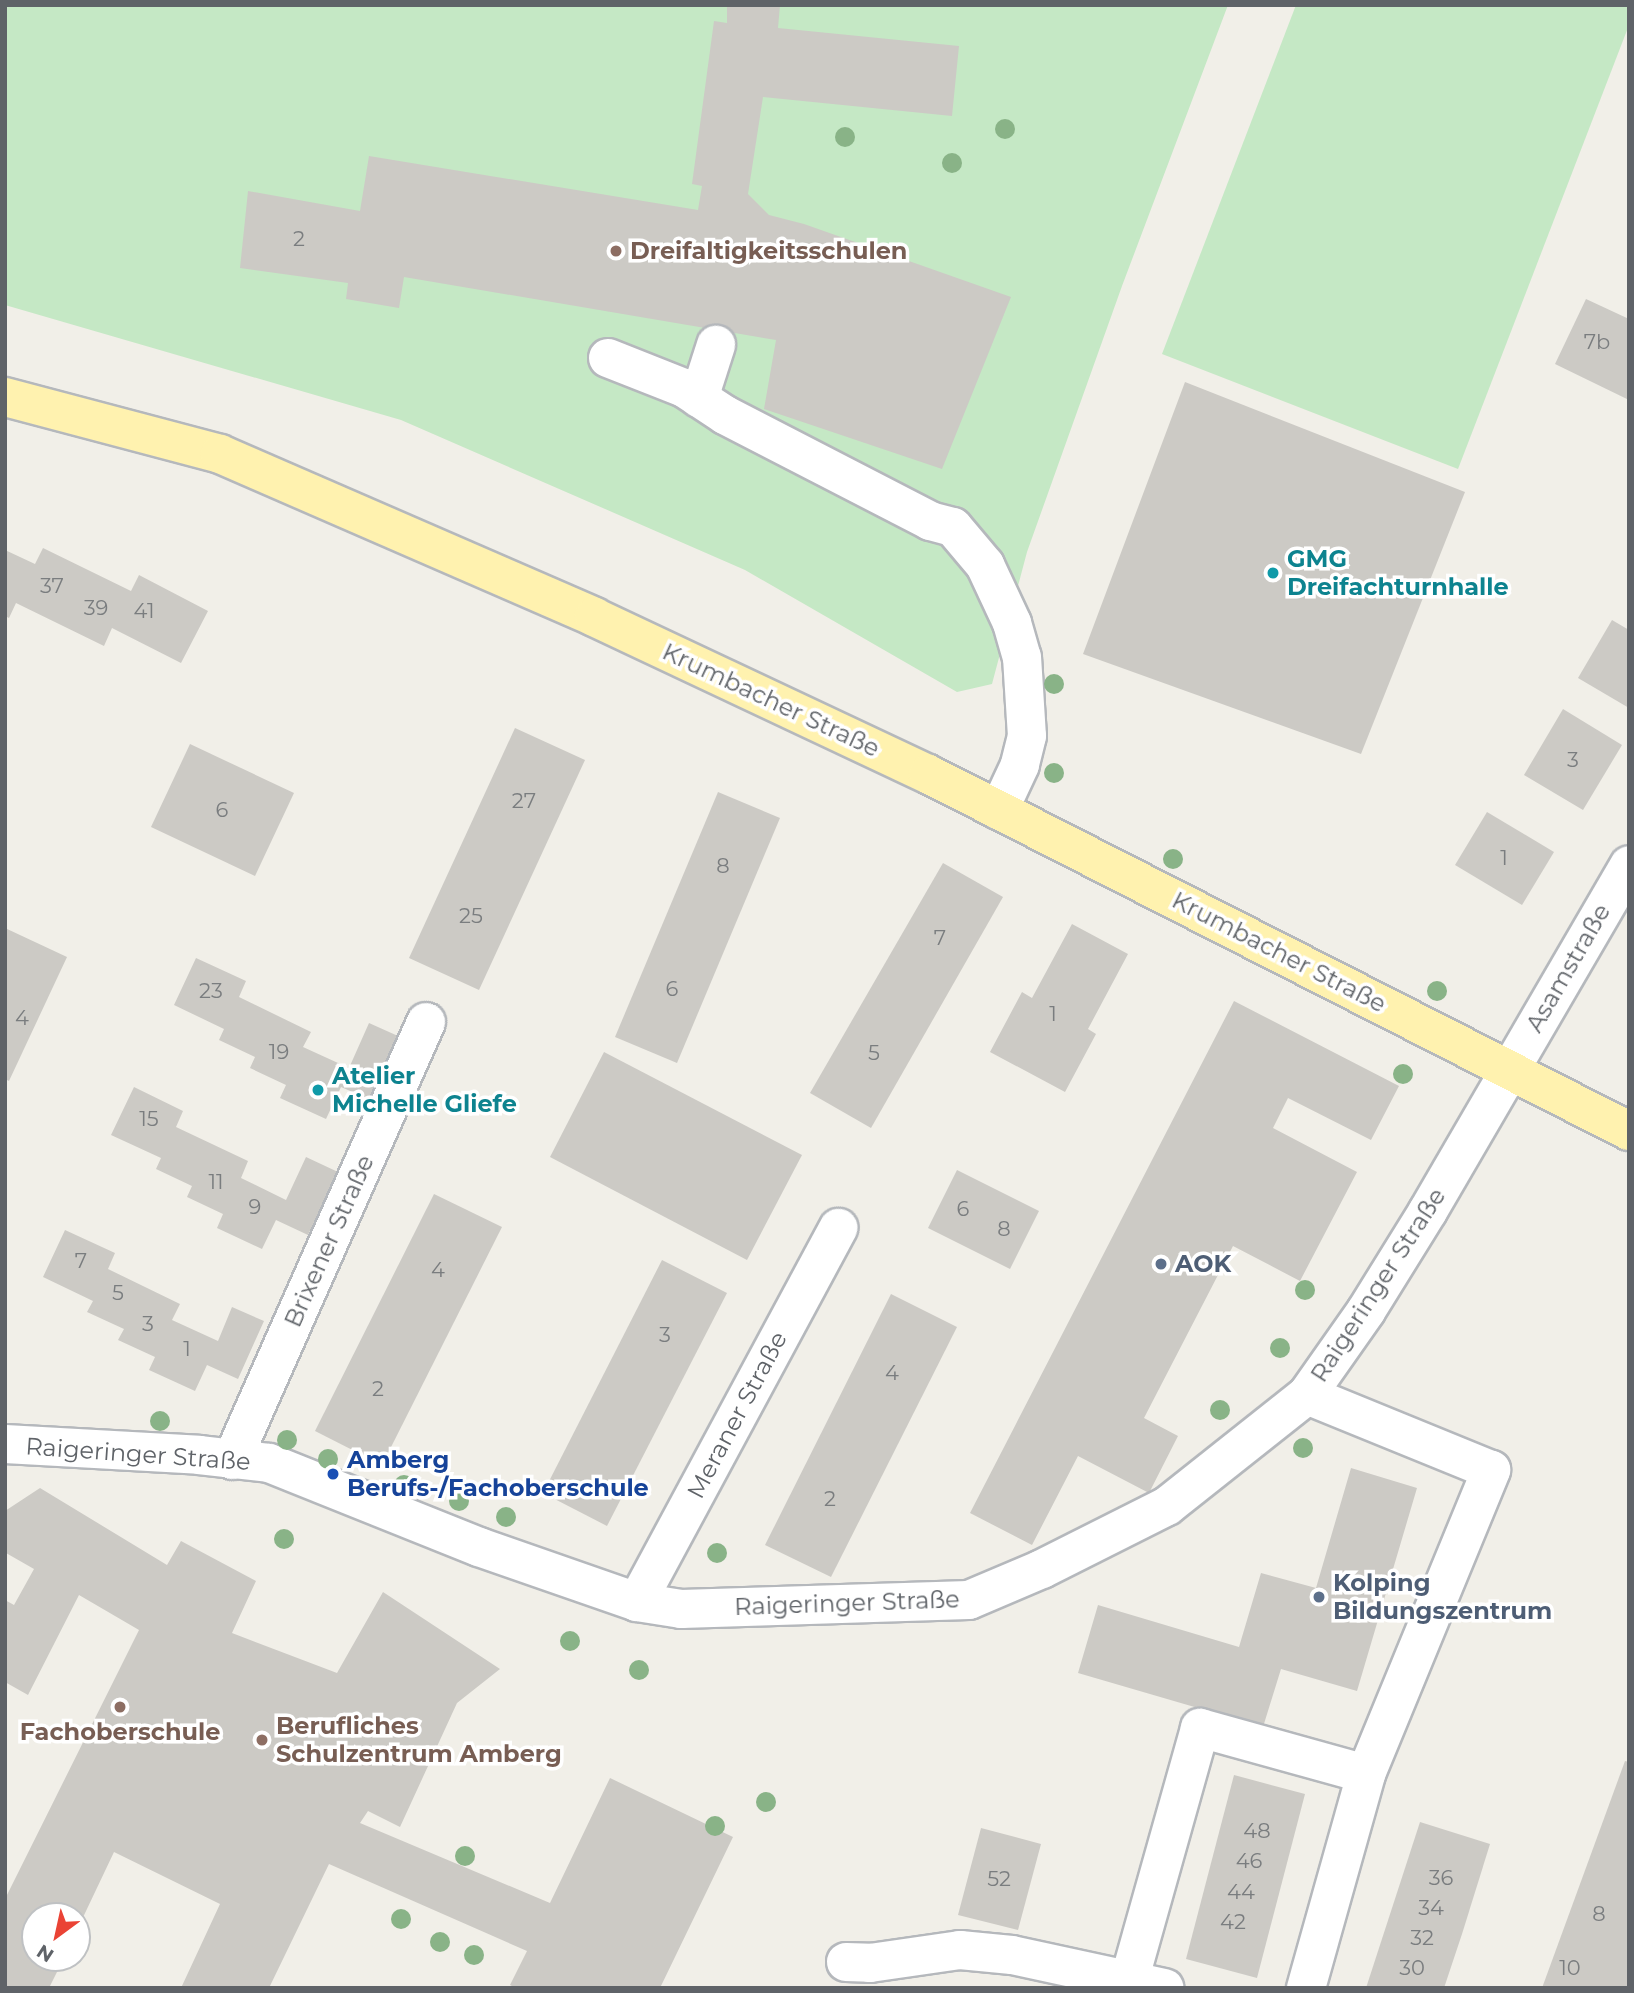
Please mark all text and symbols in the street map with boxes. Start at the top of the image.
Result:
house number: 2 [293,226,305,252]
place label: Dreifaltigkeitsschulen [630,237,907,265]
marker: Dreifaltigkeitsschulen [608,243,624,259]
house number: 7b [1584,329,1610,355]
place label: GMG Dreifachturnhalle [1287,545,1509,601]
marker: GMG Dreifachturnhalle [1265,565,1281,581]
house number: 37 [40,573,64,599]
house number: 39 [84,595,108,621]
house number: 41 [134,598,154,624]
street label: Krumbacher Straße [658,637,884,763]
house number: 3 [1567,747,1579,773]
house number: 27 [512,788,536,814]
house number: 6 [216,797,228,823]
house number: 1 [1500,845,1508,871]
house number: 8 [716,853,730,879]
street label: Krumbacher Straße [1167,886,1391,1018]
street label: Asamstraße [1520,899,1616,1037]
house number: 25 [459,903,483,929]
house number: 7 [934,925,946,951]
house number: 6 [666,976,678,1002]
house number: 23 [199,978,223,1004]
house number: 1 [1049,1001,1057,1027]
house number: 4 [15,1005,29,1031]
house number: 19 [269,1039,289,1065]
house number: 5 [868,1040,880,1066]
place label: Atelier Michelle Gliefe [332,1062,517,1118]
marker: Atelier Michelle Gliefe [310,1082,326,1098]
house number: 15 [139,1106,159,1132]
street label: Brixener Straße [278,1150,380,1332]
house number: 11 [208,1169,224,1195]
street label: Raigeringer Straße [1304,1183,1452,1387]
house number: 9 [249,1194,261,1220]
house number: 6 [957,1196,969,1222]
house number: 8 [997,1216,1011,1242]
house number: 7 [75,1248,87,1274]
place label: AOK [1175,1250,1231,1278]
marker: AOK [1153,1256,1169,1272]
house number: 4 [431,1257,445,1283]
house number: 5 [112,1280,124,1306]
house number: 3 [142,1311,154,1337]
house number: 3 [659,1322,671,1348]
street label: Meraner Straße [681,1327,793,1503]
house number: 1 [183,1336,191,1362]
house number: 4 [885,1360,899,1386]
house number: 2 [372,1376,384,1402]
street label: Raigeringer Straße [24,1432,252,1476]
place label: Amberg Berufs-/Fachoberschule [347,1446,649,1502]
marker: Amberg Berufs-/Fachoberschule [325,1466,341,1482]
house number: 2 [824,1486,836,1512]
place label: Kolping Bildungszentrum [1333,1569,1552,1625]
street label: Raigeringer Straße [734,1585,960,1621]
marker: Kolping Bildungszentrum [1311,1589,1327,1605]
marker: Fachoberschule [112,1699,128,1715]
place label: Berufliches Schulzentrum Amberg [276,1712,562,1768]
place label: Fachoberschule [20,1718,220,1746]
marker: Berufliches Schulzentrum Amberg [254,1732,270,1748]
house number: 48 [1243,1818,1271,1844]
house number: 46 [1236,1848,1262,1874]
house number: 36 [1429,1865,1453,1891]
house number: 52 [987,1866,1011,1892]
house number: 44 [1227,1879,1255,1905]
house number: 34 [1418,1895,1444,1921]
house number: 8 [1592,1901,1606,1927]
north arrow [21,1902,91,1972]
house number: 42 [1220,1909,1246,1935]
house number: 32 [1410,1925,1434,1951]
text: N [33,1940,58,1967]
house number: 30 [1399,1955,1425,1981]
house number: 10 [1559,1955,1581,1981]

